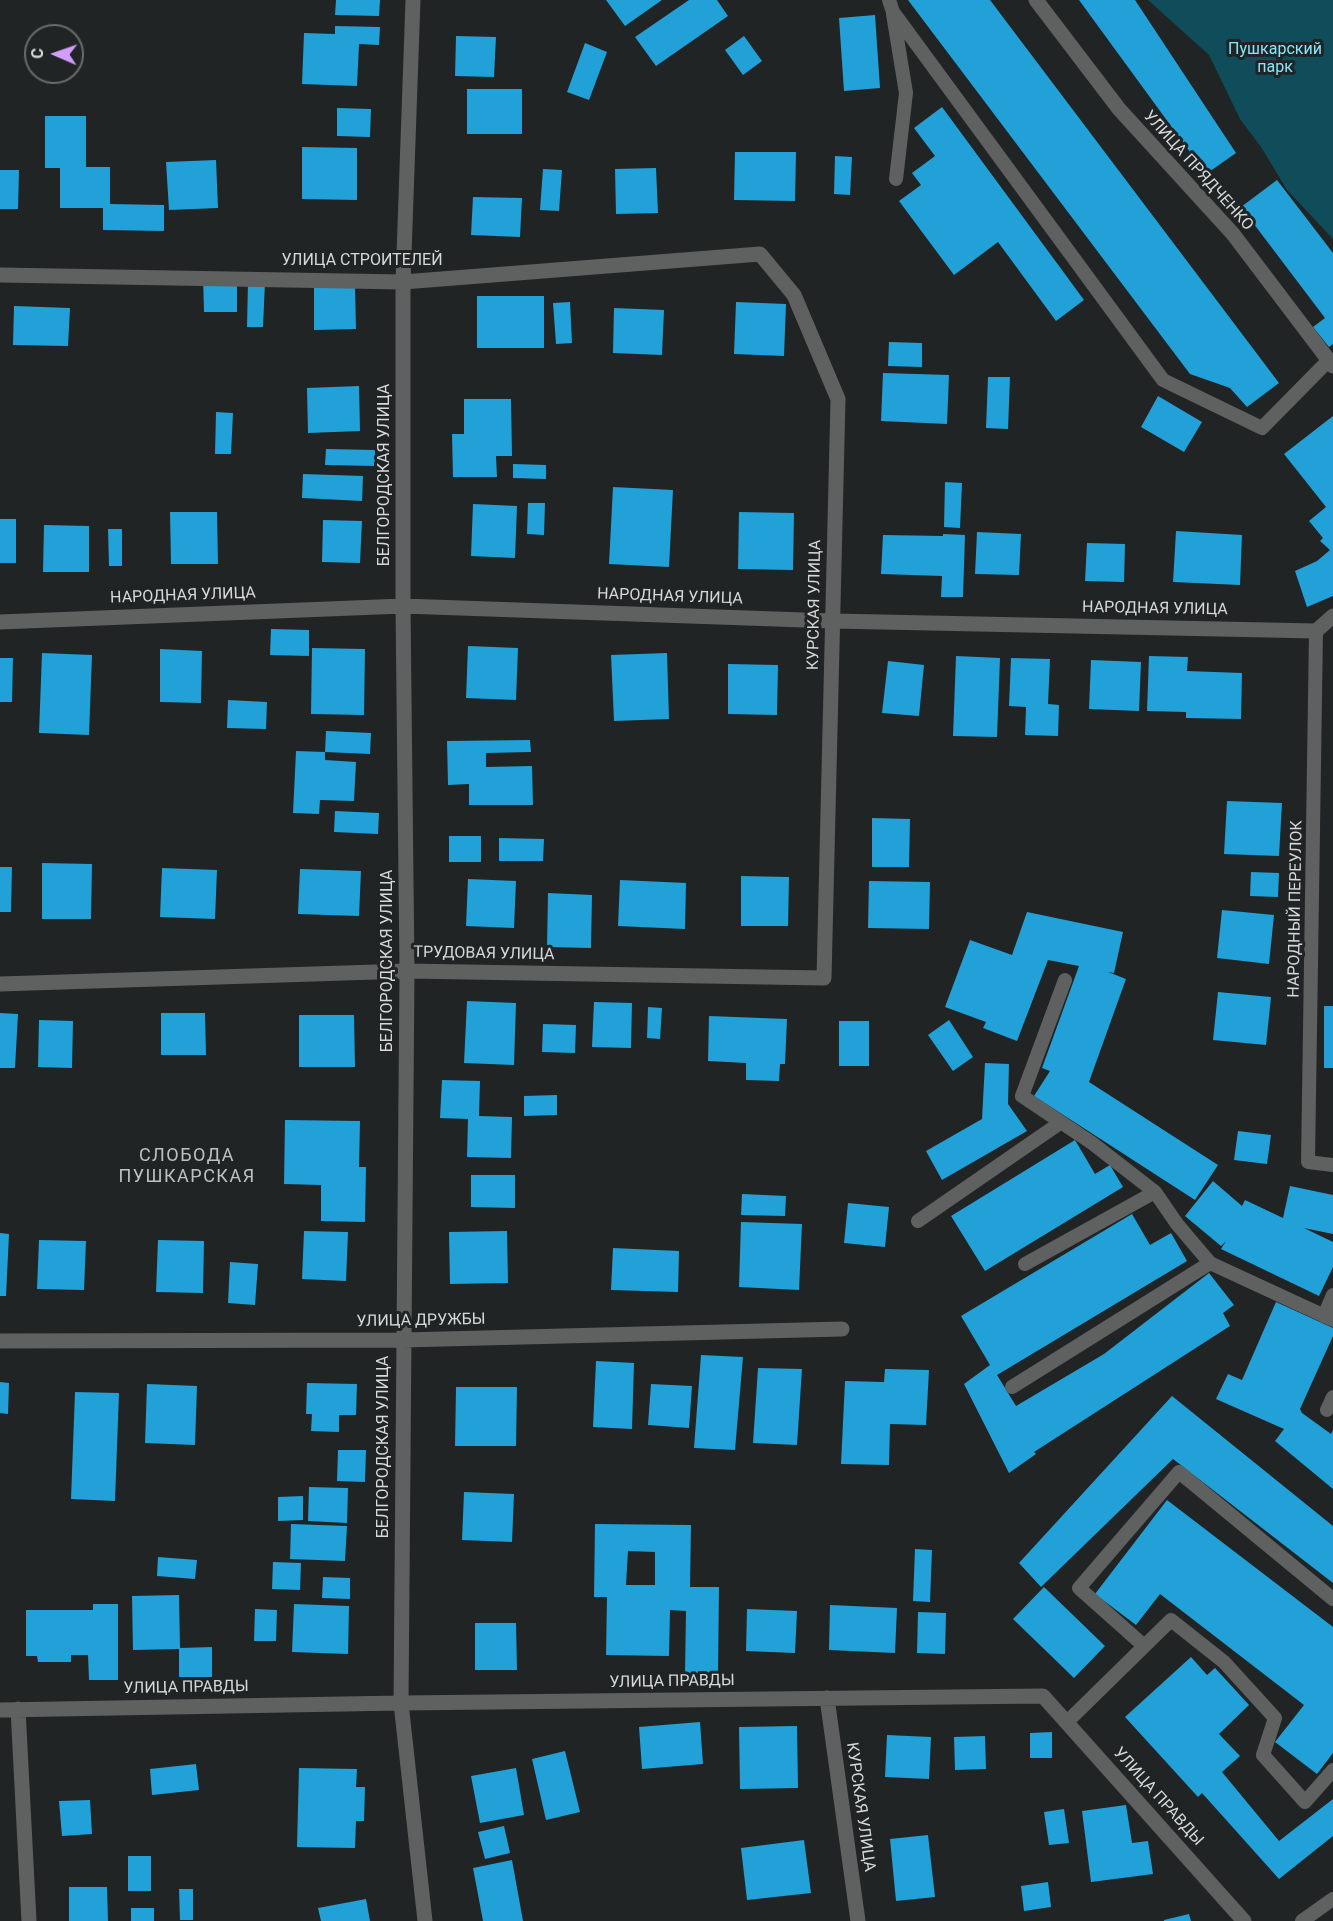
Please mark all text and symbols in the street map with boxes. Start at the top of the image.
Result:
north arrow [24,24,84,84]
park label: Пушкарский парк [1228,40,1322,78]
text: С [28,48,47,59]
street label: УЛИЦА ПРЯДЧЕНКО [1139,107,1257,235]
street label: УЛИЦА СТРОИТЕЛЕЙ [281,251,443,271]
street label: БЕЛГОРОДСКАЯ УЛИЦА [375,384,395,566]
street label: КУРСКАЯ УЛИЦА [804,540,826,670]
street label: НАРОДНАЯ УЛИЦА [110,584,256,608]
street label: НАРОДНАЯ УЛИЦА [597,585,743,609]
street label: НАРОДНАЯ УЛИЦА [1082,598,1228,620]
street label: НАРОДНЫЙ ПЕРЕУЛОК [1285,820,1307,998]
street label: БЕЛГОРОДСКАЯ УЛИЦА [378,870,398,1052]
street label: ТРУДОВАЯ УЛИЦА [413,943,555,965]
district label: СЛОБОДА ПУШКАРСКАЯ [118,1145,256,1188]
street label: УЛИЦА ДРУЖБЫ [356,1310,486,1332]
street label: БЕЛГОРОДСКАЯ УЛИЦА [374,1356,394,1538]
street label: УЛИЦА ПРАВДЫ [609,1671,735,1693]
street label: УЛИЦА ПРАВДЫ [123,1677,249,1699]
street label: КУРСКАЯ УЛИЦА [841,1741,879,1873]
street label: УЛИЦА ПРАВДЫ [1109,1744,1207,1850]

